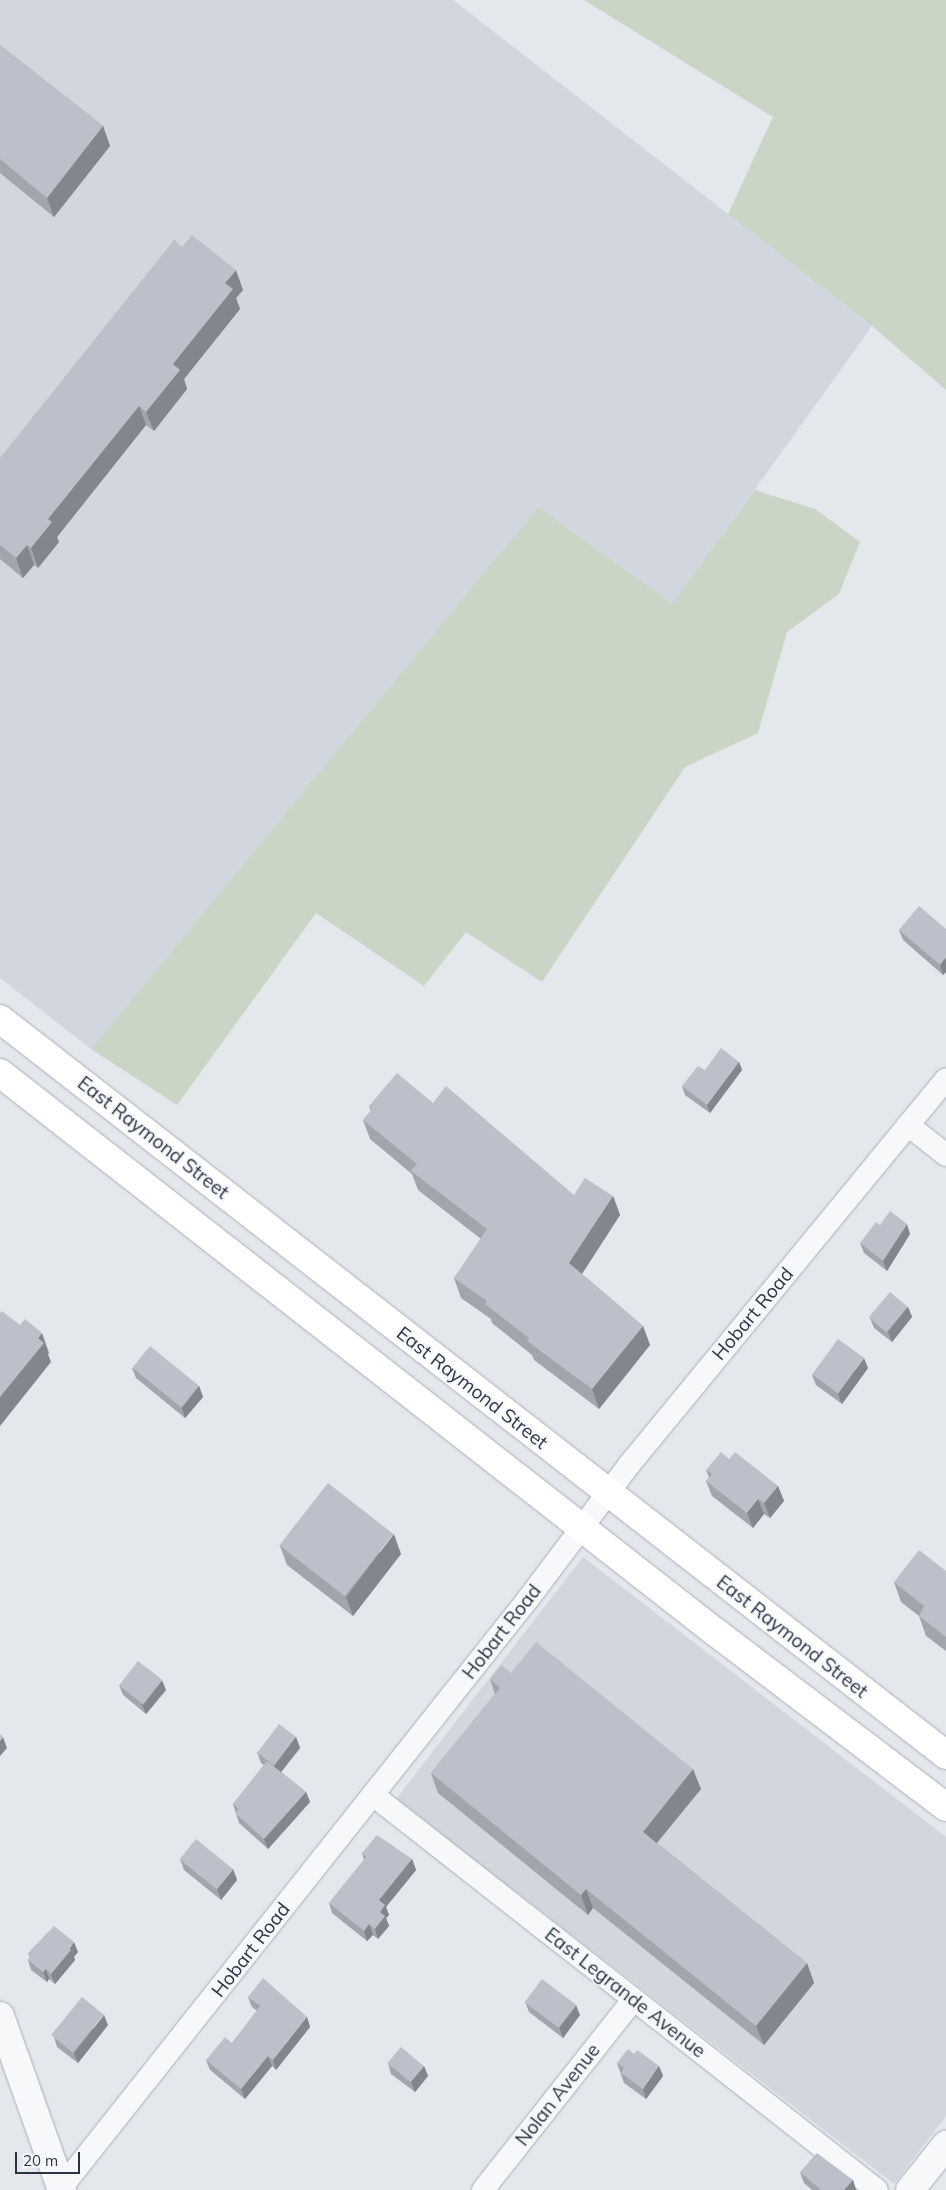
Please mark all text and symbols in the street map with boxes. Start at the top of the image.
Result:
street label: East Raymond Street [73,1072,233,1204]
street label: Hobart Road [708,1263,798,1365]
street label: East Raymond Street [392,1322,552,1454]
street label: East Raymond Street [712,1571,872,1703]
street label: Hobart Road [458,1580,546,1684]
street label: Hobart Road [207,1898,295,2002]
street label: East Legrande Avenue [540,1923,710,2063]
street label: Nolan Avenue [511,2039,605,2151]
scale bar [18,2142,82,2174]
text: 20 m [23,2151,58,2170]

